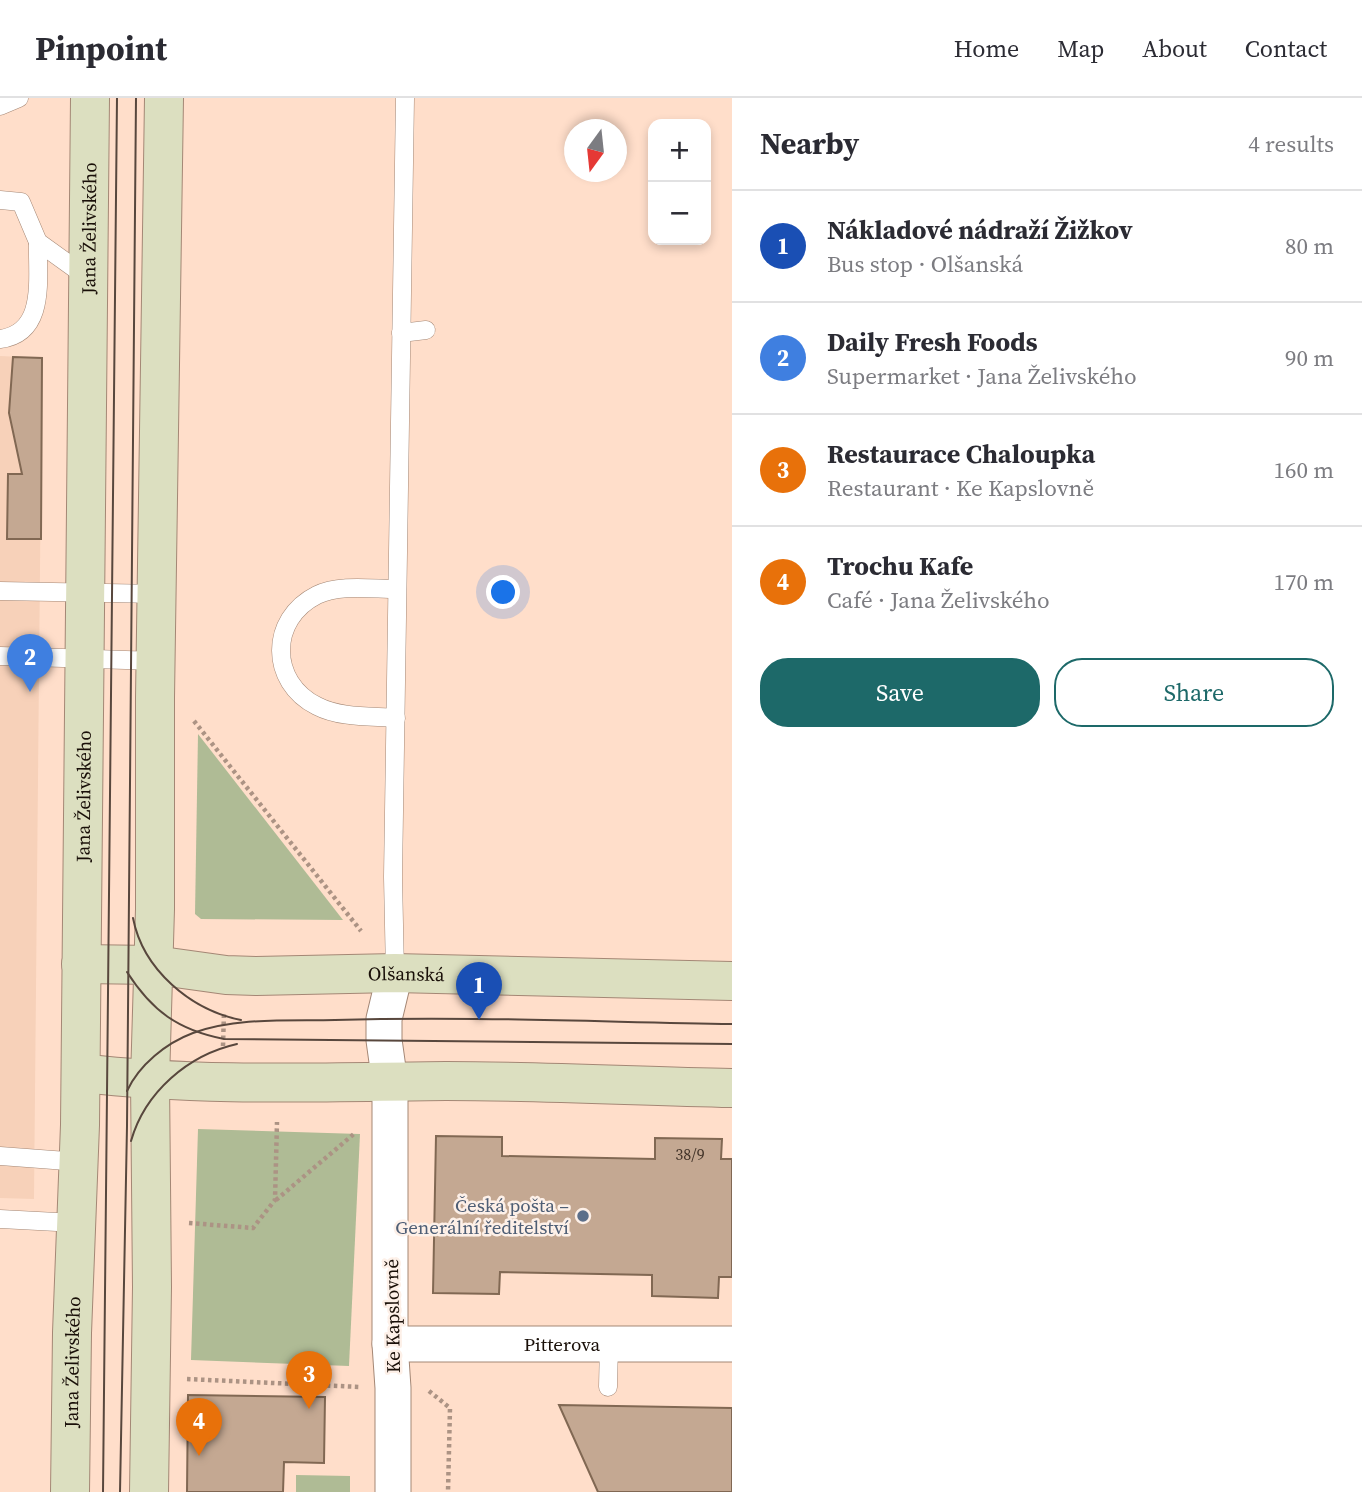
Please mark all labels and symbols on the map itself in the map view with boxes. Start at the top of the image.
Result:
north arrow [564,119,627,182]
street label: Jana Želivského [75,162,102,295]
your location [486,575,520,609]
pin: 2 [7,634,53,692]
street label: Jana Želivského [70,730,97,863]
street label: Olšanská [368,960,445,987]
pin: 1 [456,962,502,1020]
house number: 38/9 [675,1143,705,1165]
place label: Česká pošta – Generální ředitelství [395,1192,569,1240]
marker: Česká pošta – Generální ředitelství [575,1208,591,1224]
street label: Ke Kapslovně [378,1259,406,1373]
street label: Jana Želivského [58,1296,86,1429]
street label: Pitterova [524,1331,601,1357]
pin: 3 [286,1351,332,1409]
pin: 4 [176,1398,222,1456]

